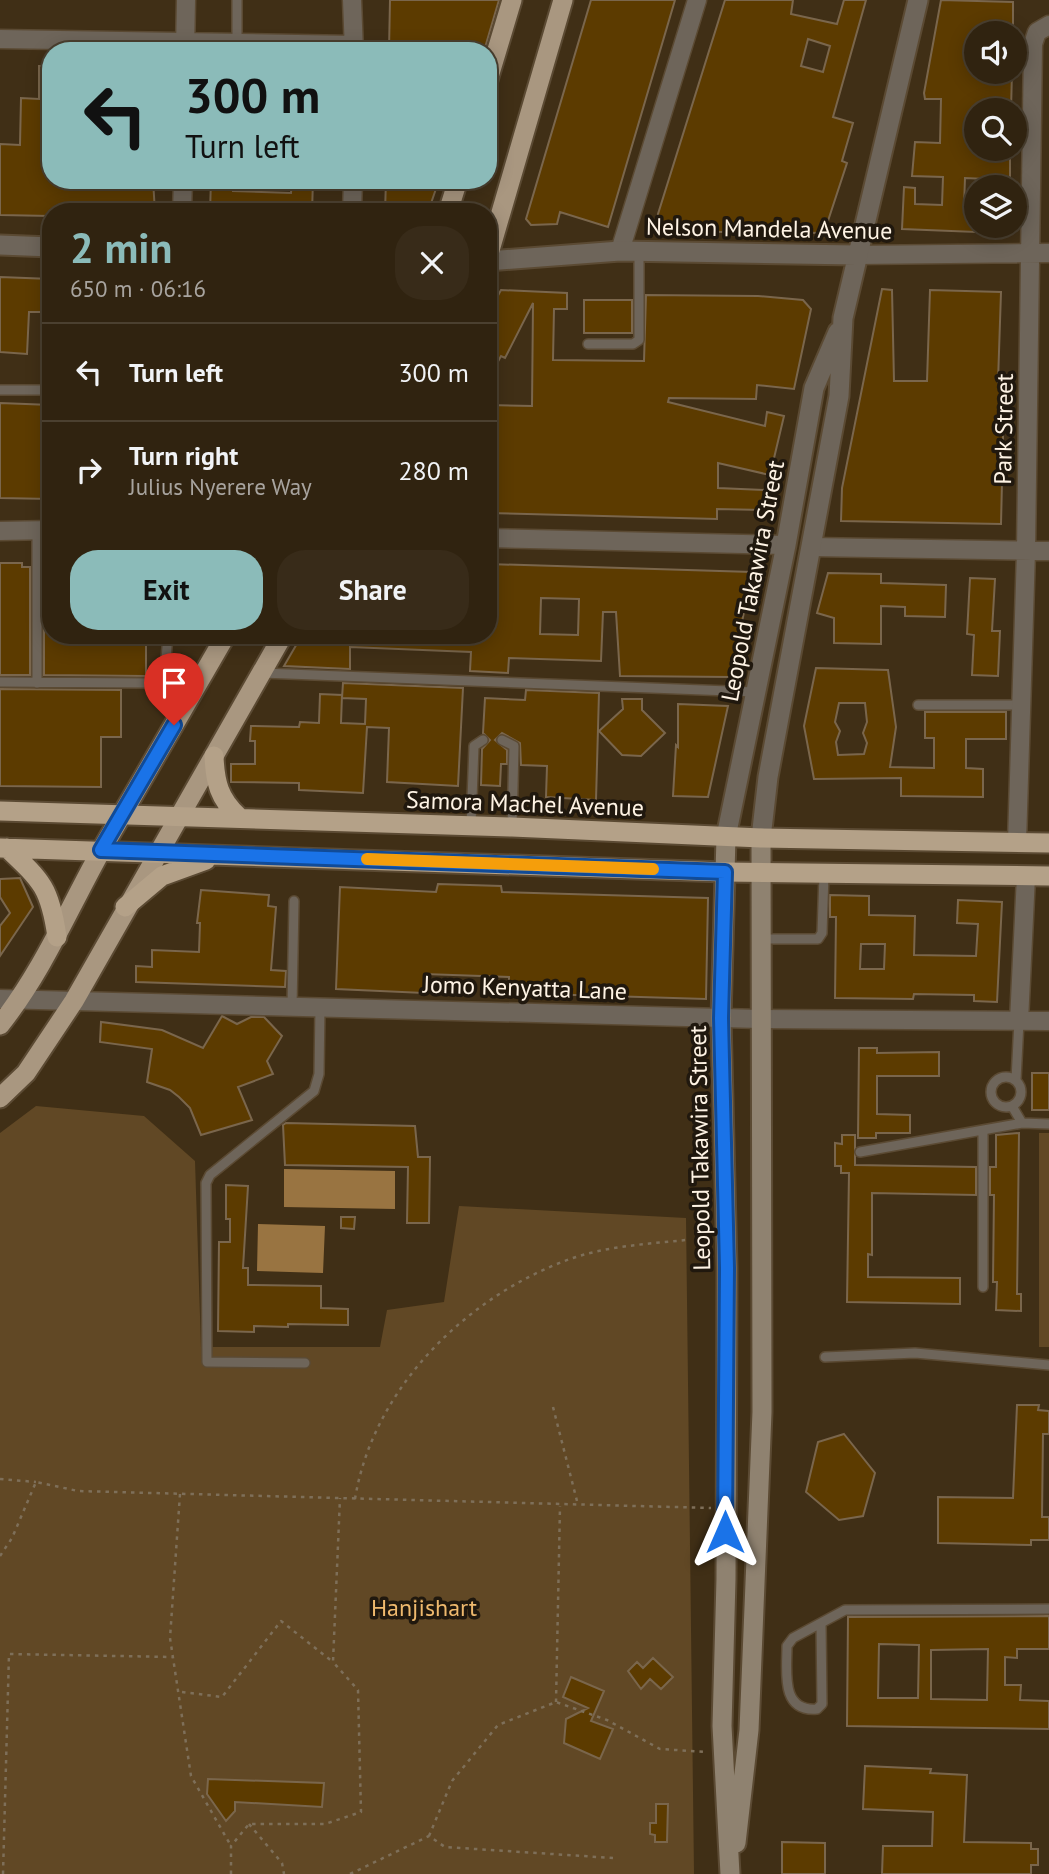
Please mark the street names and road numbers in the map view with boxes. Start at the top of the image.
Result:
street label: Nelson Mandela Avenue [646,211,893,246]
street label: Park Street [987,373,1020,485]
street label: Leopold Takawira Street [714,458,791,704]
street label: Samora Machel Avenue [405,784,645,823]
street label: Jomo Kenyatta Lane [421,968,628,1007]
street label: Leopold Takawira Street [682,1025,717,1271]

